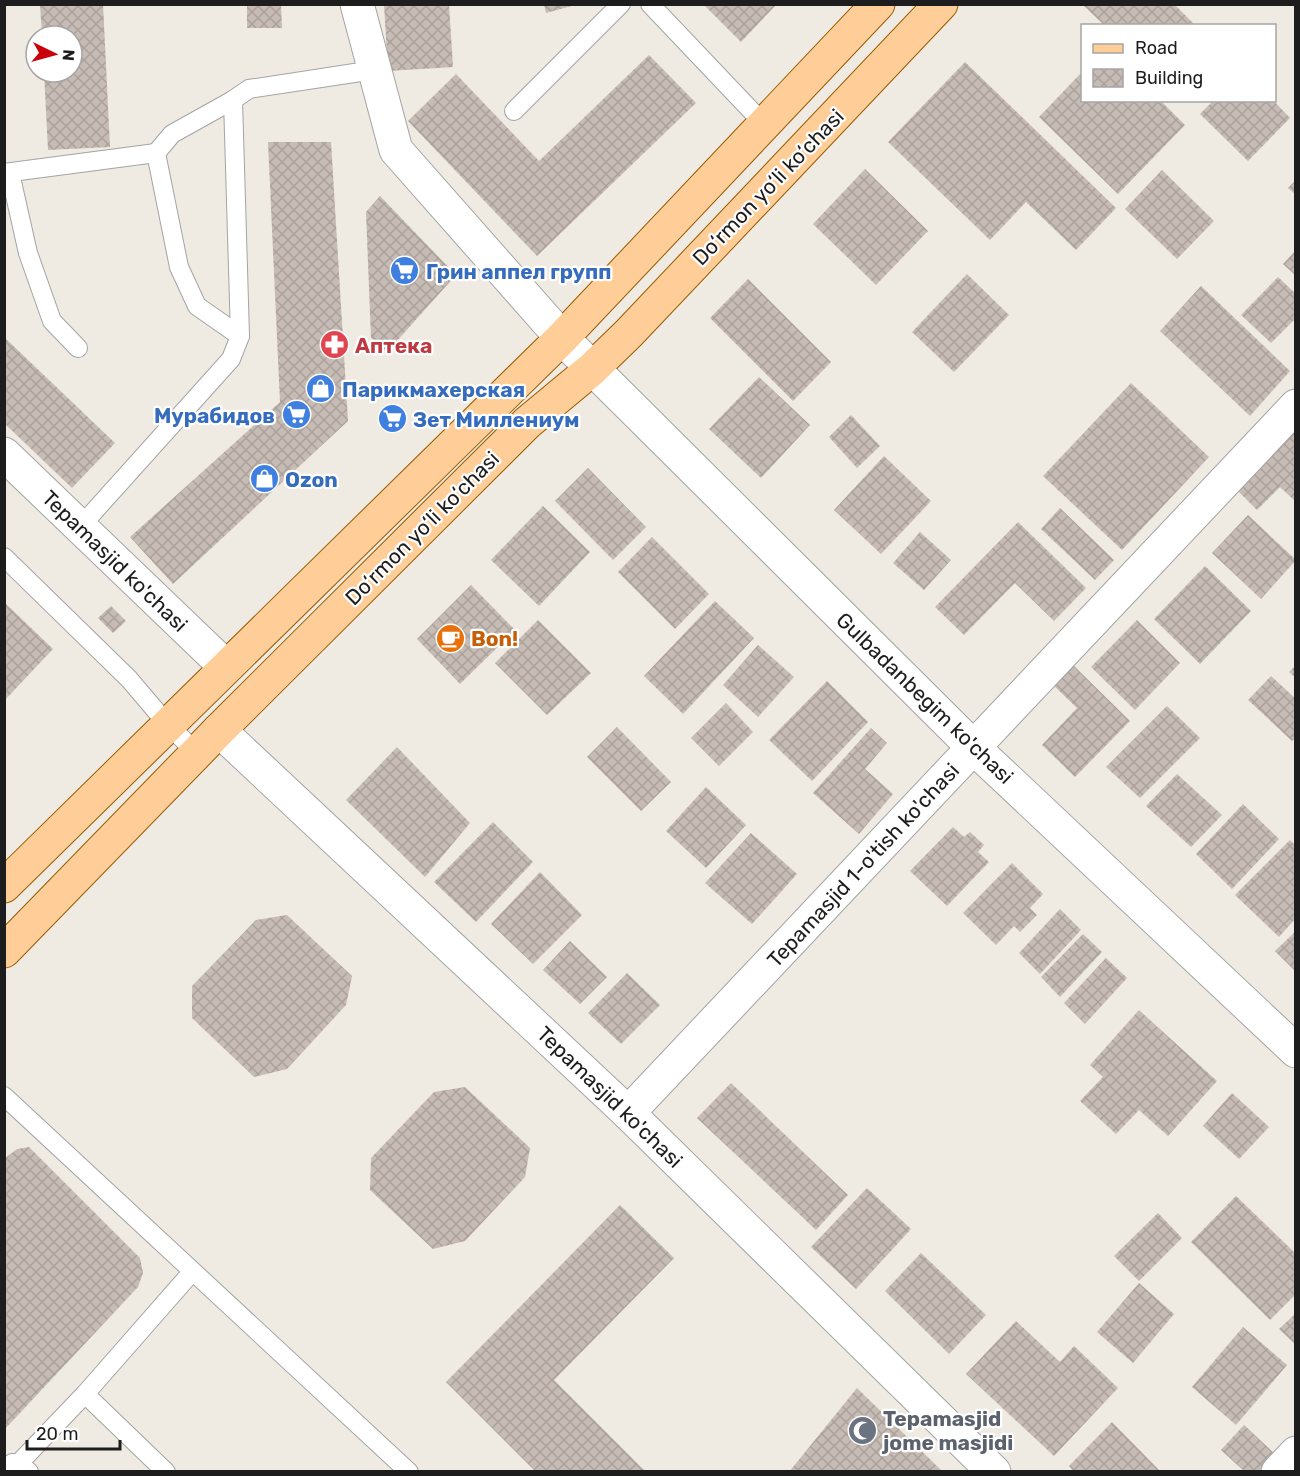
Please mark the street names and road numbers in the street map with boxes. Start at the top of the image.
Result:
street label: Do‘rmon yo‘li ko‘chasi [687,104,849,270]
street label: Do‘rmon yo‘li ko‘chasi [340,446,504,610]
street label: Tepamasjid ko'chasi [37,485,193,637]
street label: Gulbadanbegim ko'chasi [831,607,1019,789]
street label: Tepamasjid 1-o'tish ko'chasi [762,758,964,972]
street label: Tepamasjid ko'chasi [532,1021,688,1173]

